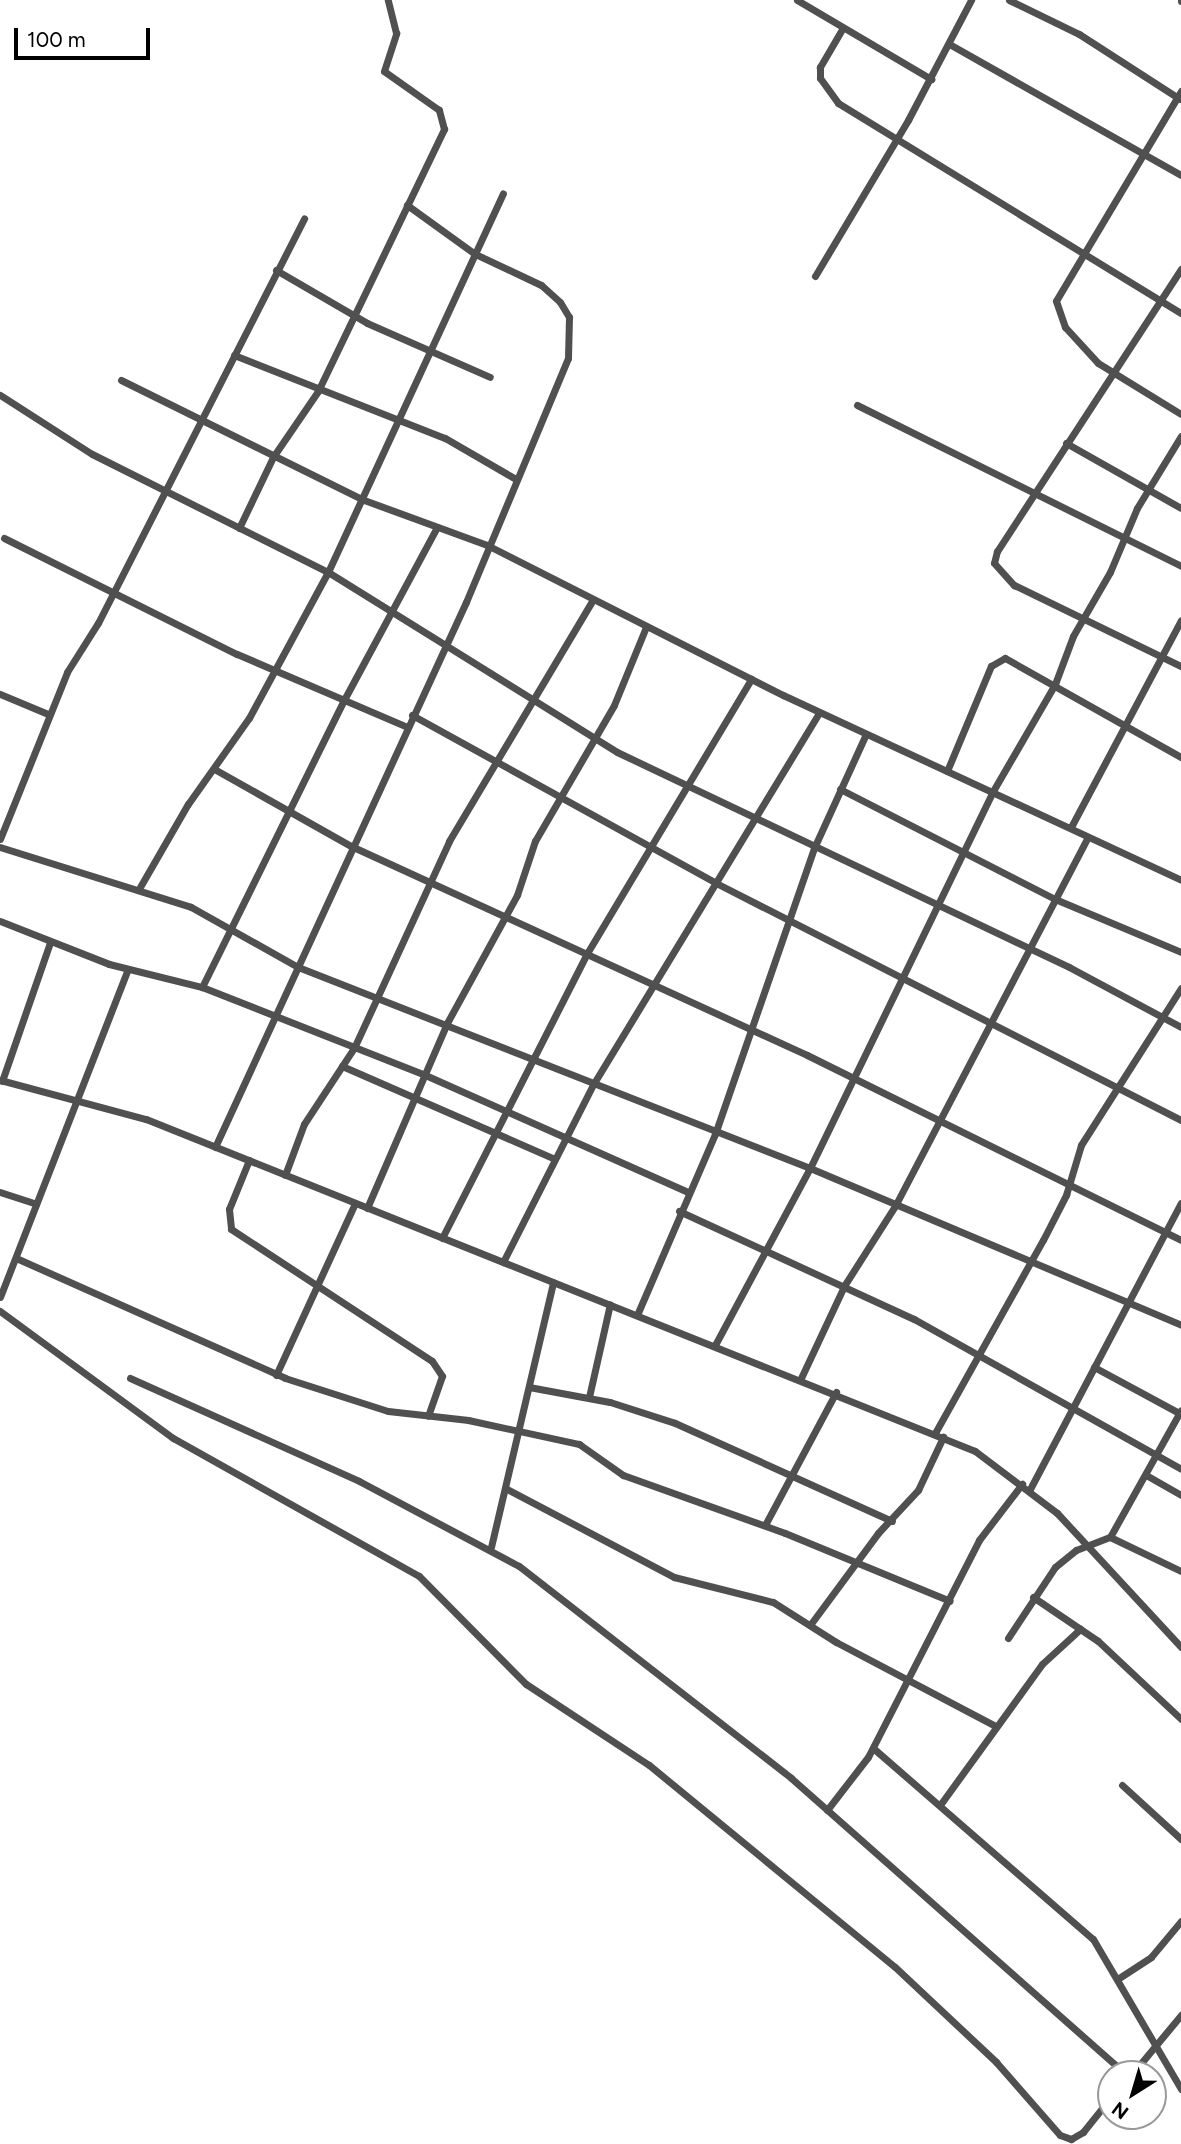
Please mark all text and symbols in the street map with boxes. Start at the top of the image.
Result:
scale bar [18,14,154,58]
text: 100 m [27,27,86,52]
north arrow [1097,2060,1167,2130]
text: N [1107,2097,1133,2124]

